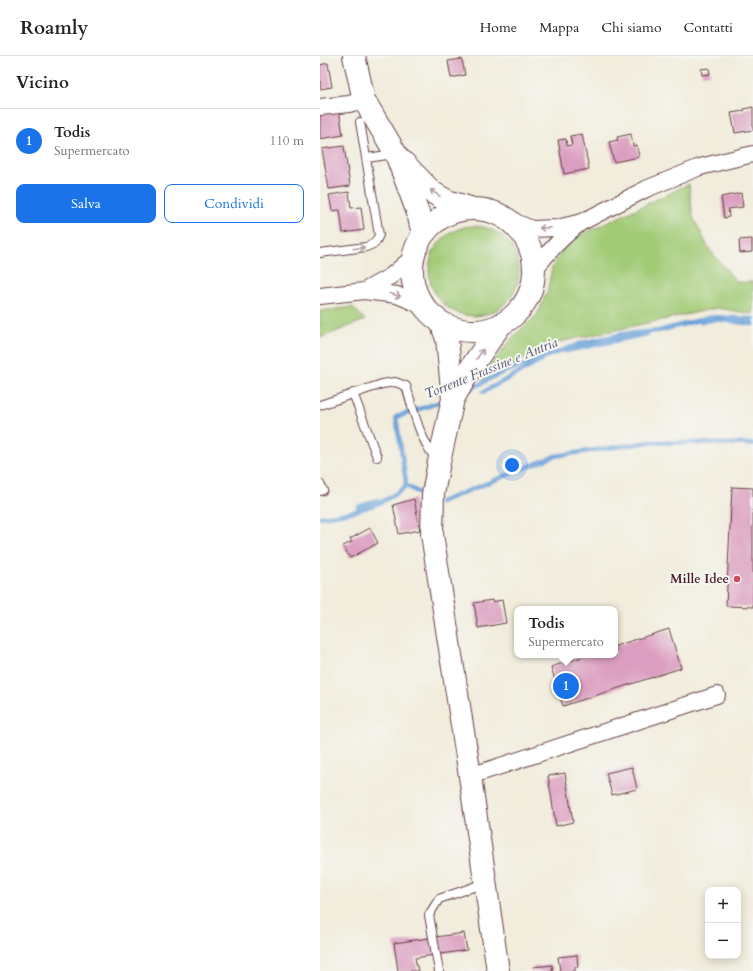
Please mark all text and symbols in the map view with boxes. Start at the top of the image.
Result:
text: Roamly [20,15,88,41]
text: Home [480,18,517,37]
text: Mappa [539,18,579,37]
text: Chi siamo [601,18,662,37]
text: Contatti [684,18,733,37]
text: Vicino [16,71,69,94]
text: Todis [54,122,90,142]
text: 1 [26,132,32,150]
text: 110 m [270,132,304,150]
text: Supermercato [54,142,130,160]
button: Salva [16,184,156,223]
button: Condividi [164,184,304,223]
one-way arrow [430,189,441,197]
one-way arrow [539,224,552,232]
one-way arrow [352,244,365,252]
one-way arrow [388,292,401,300]
water label: Torrente Frassine e Antria [422,333,560,403]
one-way arrow [476,349,484,360]
your location [502,455,522,475]
place label: Mille Idee [670,570,729,588]
marker: Mille Idee [732,574,742,584]
popup [514,606,618,658]
text: Todis [528,613,565,633]
text: Supermercato [528,633,604,651]
pin: 1 [553,671,579,701]
map controls [705,887,741,959]
button: + [705,887,741,923]
button: − [705,923,741,959]

